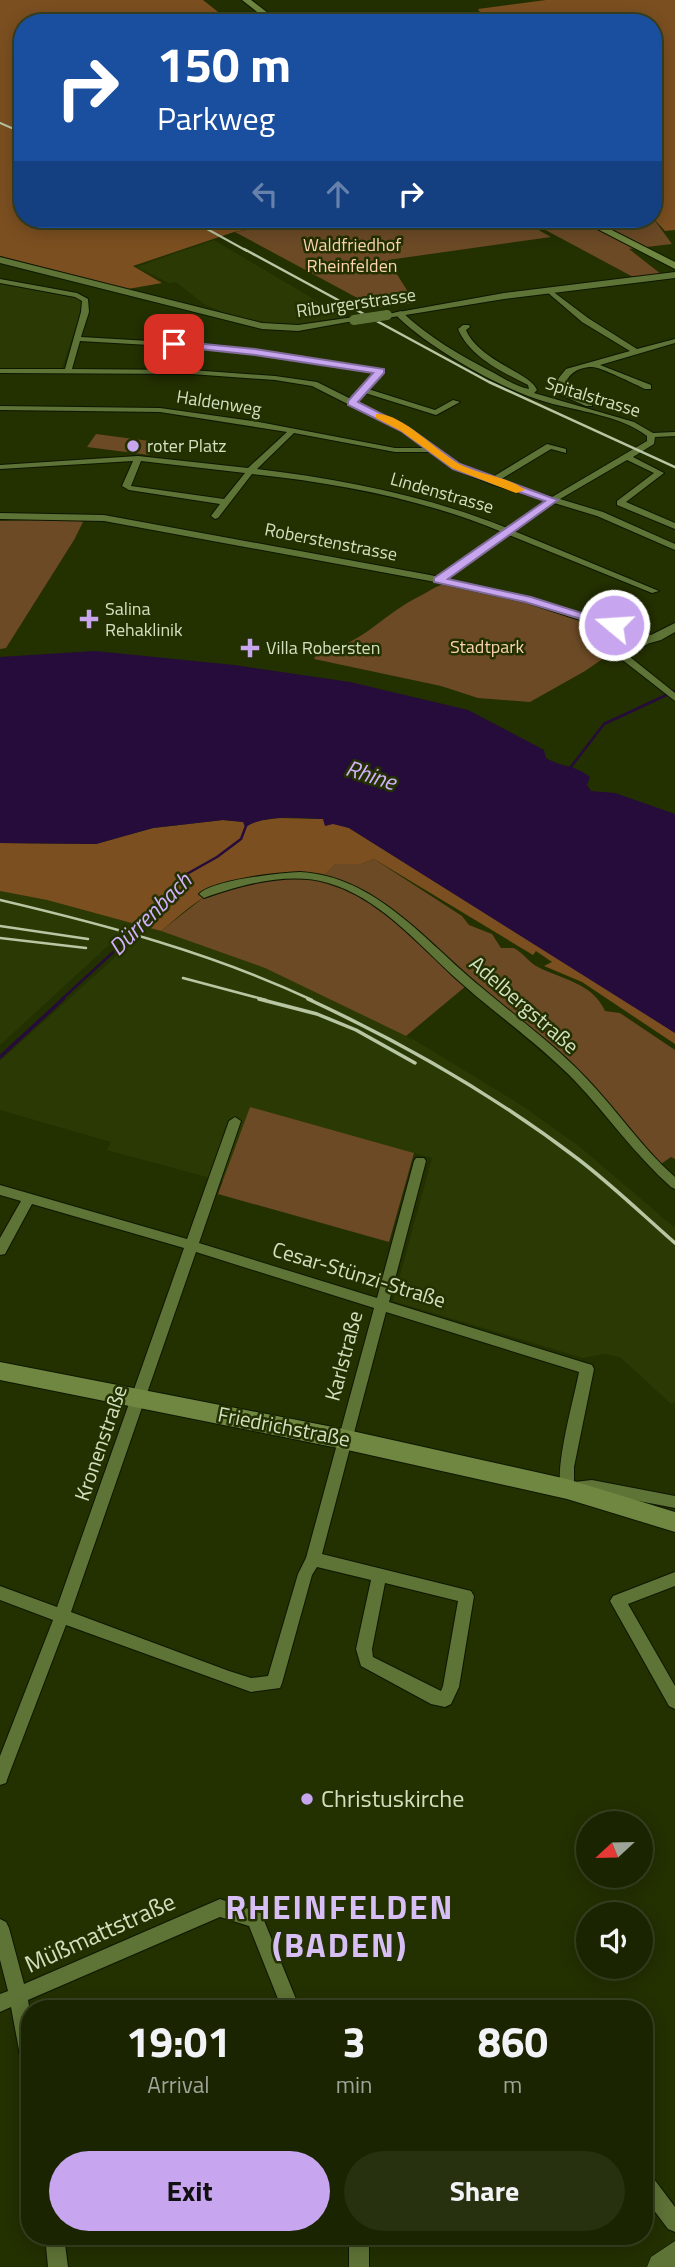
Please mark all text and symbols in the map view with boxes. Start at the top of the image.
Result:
text: 150 m [157,26,291,101]
icon: right [42,42,133,133]
text: Parkweg [157,94,275,142]
icon: left [246,175,284,213]
icon: ahead [319,175,357,213]
icon: right [392,175,430,213]
park label: Waldfriedhof Rheinfelden [303,231,401,279]
street label: Riburgerstrasse [294,281,417,324]
pin [144,314,204,374]
icon: arrive [155,325,193,363]
street label: Spitalstrasse [542,369,644,424]
street label: Haldenweg [175,382,263,423]
place label: roter Platz [147,432,226,459]
marker: roter Platz [125,438,141,454]
street label: Lindenstrasse [387,465,497,520]
street label: Roberstenstrasse [263,515,400,568]
position arrow [577,588,651,662]
place label: Salina Rehaklinik [105,595,183,643]
marker: Salina Rehaklinik [79,609,99,629]
park label: Stadtpark [450,633,524,660]
place label: Villa Robersten [266,634,380,661]
marker: Villa Robersten [240,638,260,658]
water label: Rhine [341,750,402,800]
water label: Dürrenbach [100,864,200,963]
street label: Adelbergstraße [463,948,587,1061]
street label: Cesar-Stünzi-Straße [269,1232,450,1316]
street label: Karlstraße [316,1307,370,1404]
street label: Kronenstraße [65,1380,135,1505]
street label: Friedrichstraße [215,1398,353,1455]
place label: Christuskirche [321,1780,464,1816]
marker: Christuskirche [299,1791,315,1807]
north arrow [576,1811,653,1888]
map controls [576,1811,653,1979]
district label: RHEINFELDEN (BADEN) [226,1882,454,1970]
street label: Müßmattstraße [19,1883,181,1981]
button: sound [576,1902,653,1979]
text: 19:01 [126,2009,231,2073]
text: 3 [342,2009,366,2073]
text: 860 [477,2009,548,2073]
text: Arrival [147,2067,210,2102]
text: min [336,2067,372,2102]
text: m [503,2067,522,2102]
button: Exit [49,2151,330,2231]
button: Share [344,2151,625,2231]

